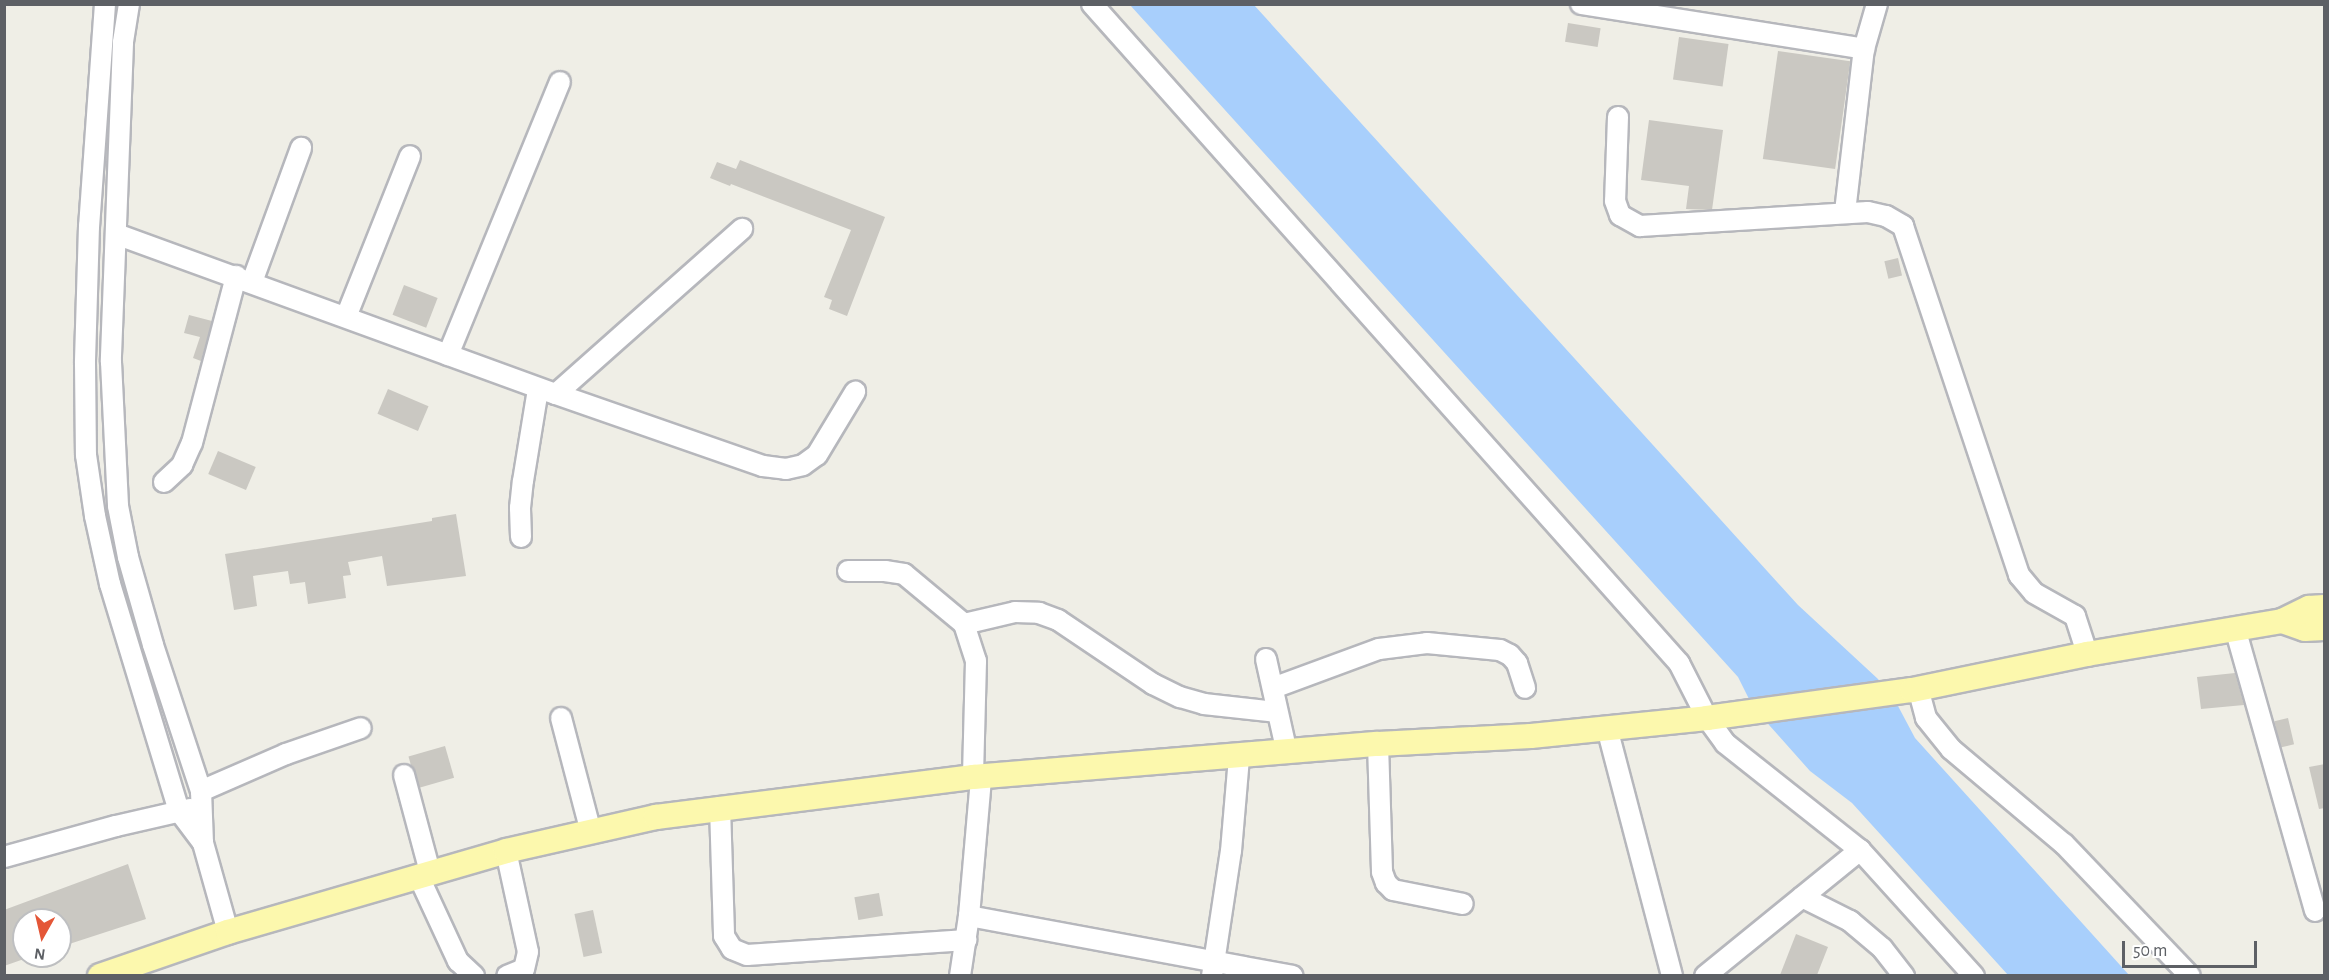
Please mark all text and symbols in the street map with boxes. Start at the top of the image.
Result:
north arrow [12,908,72,968]
scale bar [2125,929,2260,967]
text: 50 m [2133,942,2167,960]
text: N [33,945,46,963]

